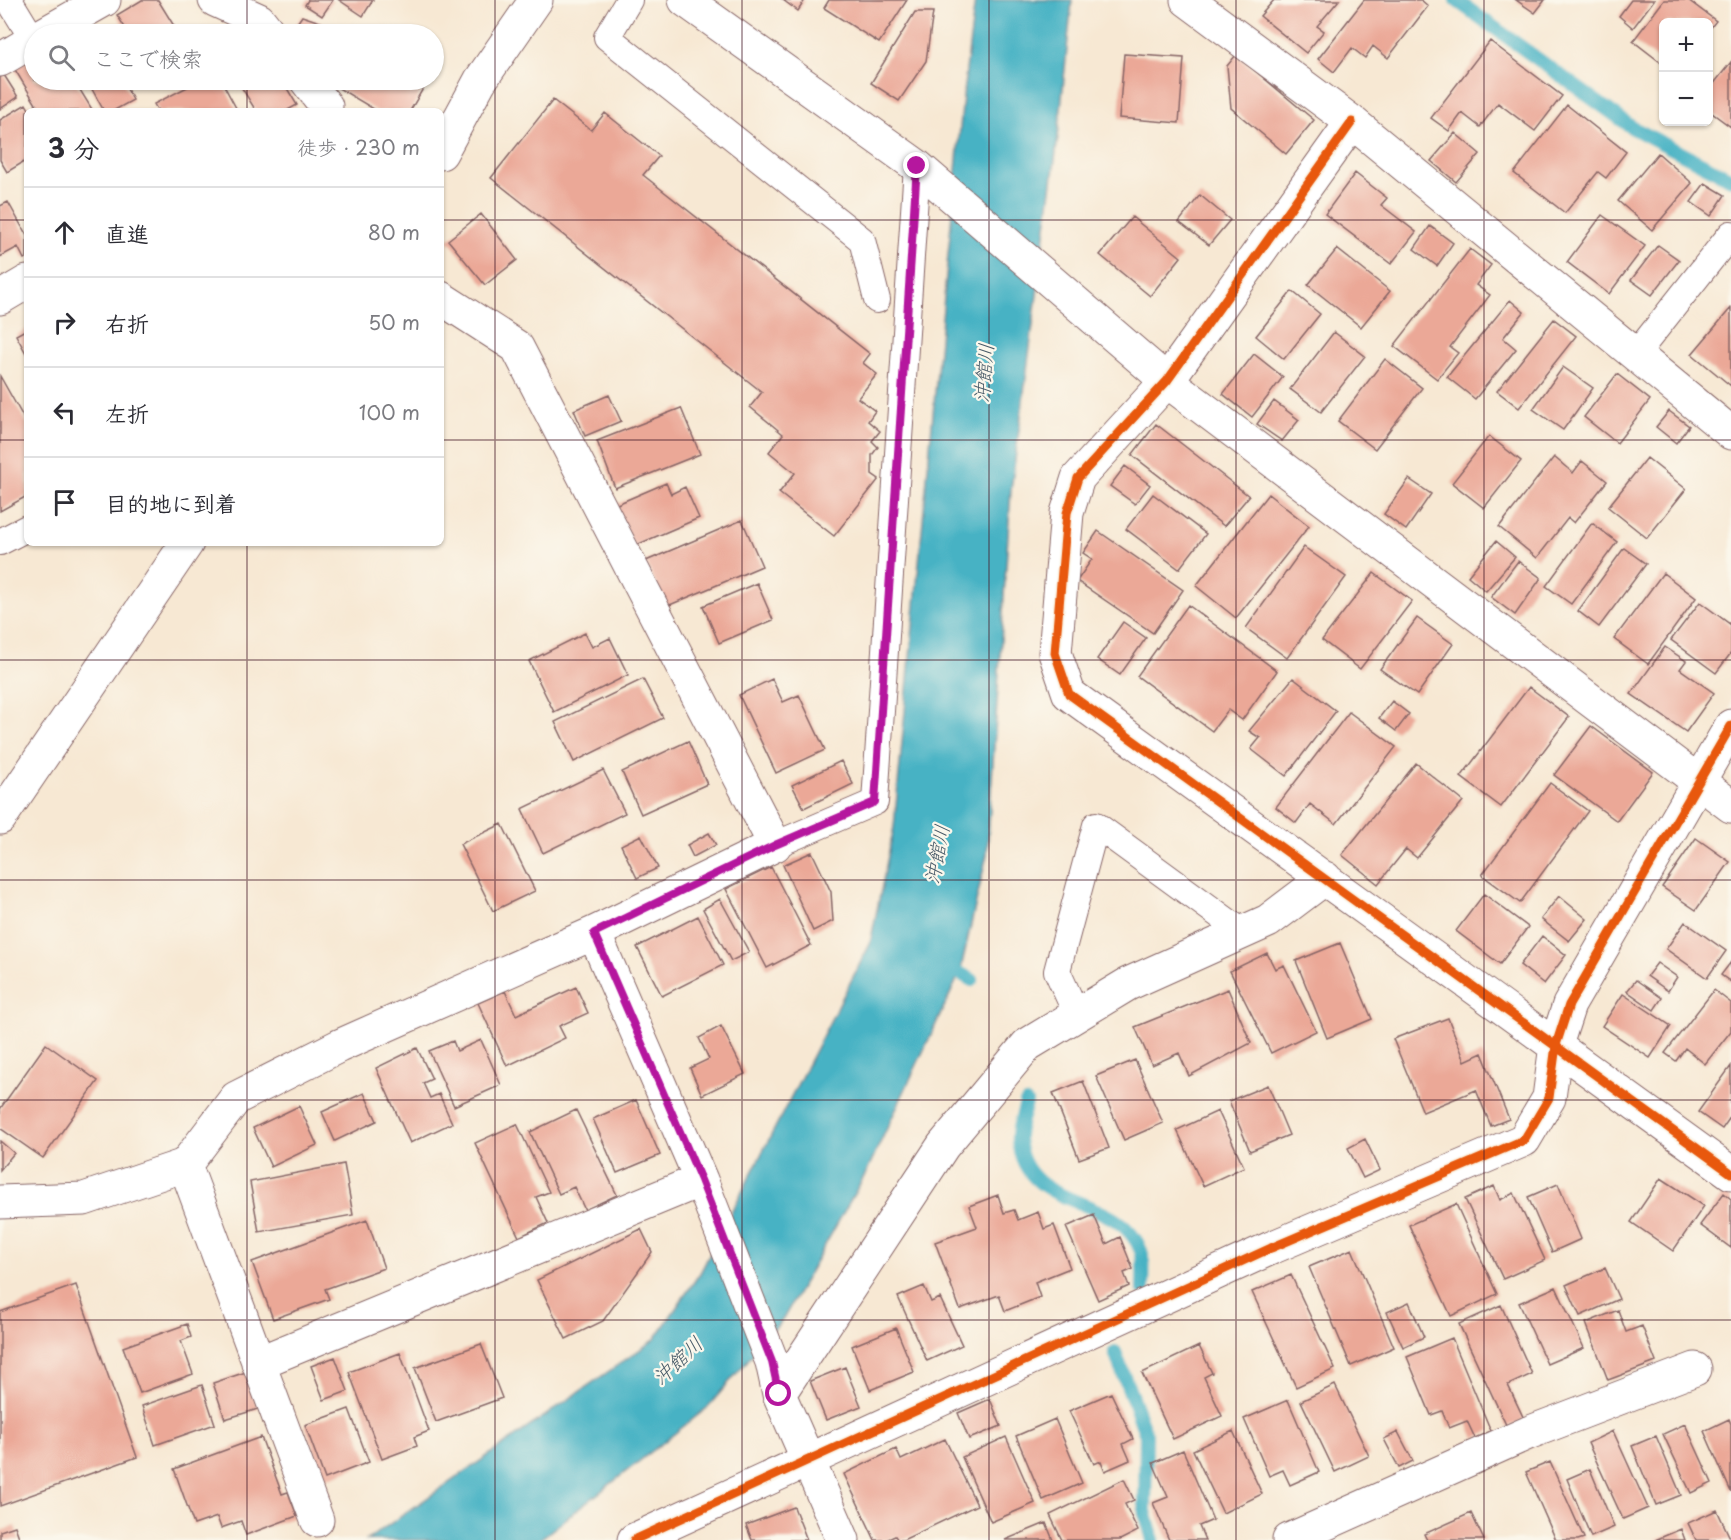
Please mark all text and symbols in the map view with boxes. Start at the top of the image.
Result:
map controls [1659,18,1713,126]
button: + [1659,18,1713,72]
search box [24,24,444,90]
icon: search [45,41,78,74]
text: ここで検索 [93,41,203,74]
button: − [1659,72,1713,126]
text: 3 分 [48,128,99,167]
text: 徒歩 · 230 m [297,132,420,162]
route end [903,152,929,178]
icon: ahead [48,216,81,249]
text: 直進 [105,216,149,249]
text: 80 m [368,217,420,247]
icon: right [48,306,81,339]
text: 右折 [105,306,149,339]
text: 50 m [368,307,420,337]
water label: 沖館川 [965,342,1001,404]
icon: left [48,396,81,429]
text: 左折 [105,396,149,429]
text: 100 m [359,397,420,427]
icon: arrive [48,486,81,519]
text: 目的地に到着 [105,486,237,519]
water label: 沖館川 [916,822,956,886]
water label: 沖館川 [645,1329,709,1391]
route start [765,1380,791,1406]

